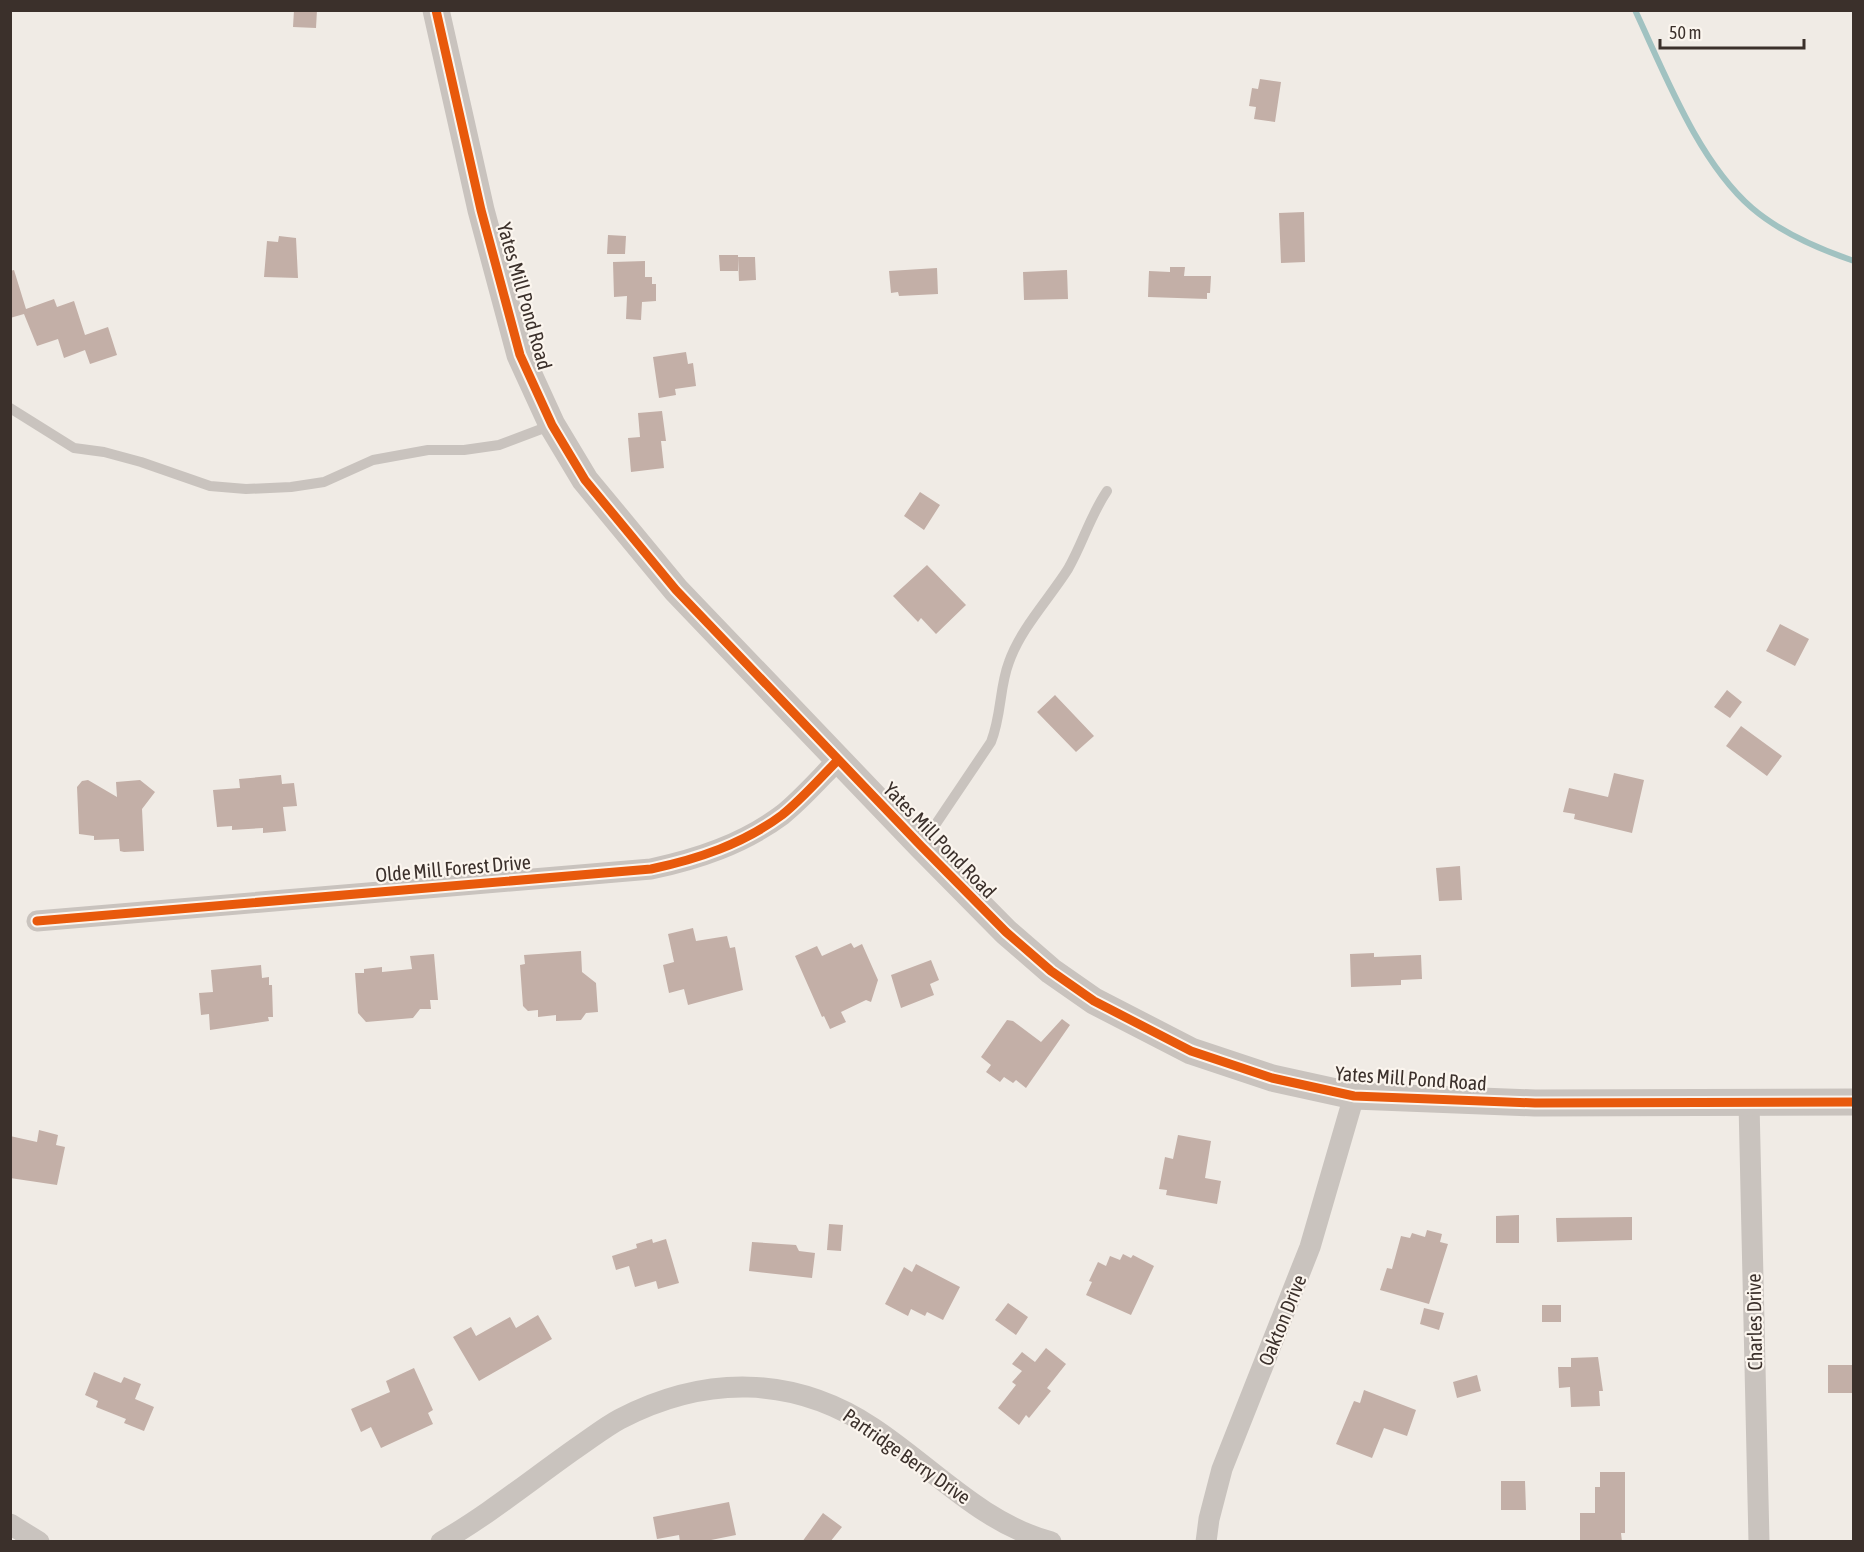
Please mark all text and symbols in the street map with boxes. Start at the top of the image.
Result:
scale bar [1660,12,1804,50]
text: 50 m [1669,22,1701,43]
street label: Yates Mill Pond Road [493,220,557,372]
street label: Yates Mill Pond Road [879,777,1001,903]
street label: Olde Mill Forest Drive [374,850,532,886]
street label: Yates Mill Pond Road [1334,1061,1488,1095]
street label: Oakton Drive [1253,1271,1311,1369]
street label: Charles Drive [1742,1273,1766,1371]
street label: Partridge Berry Drive [839,1403,975,1509]

